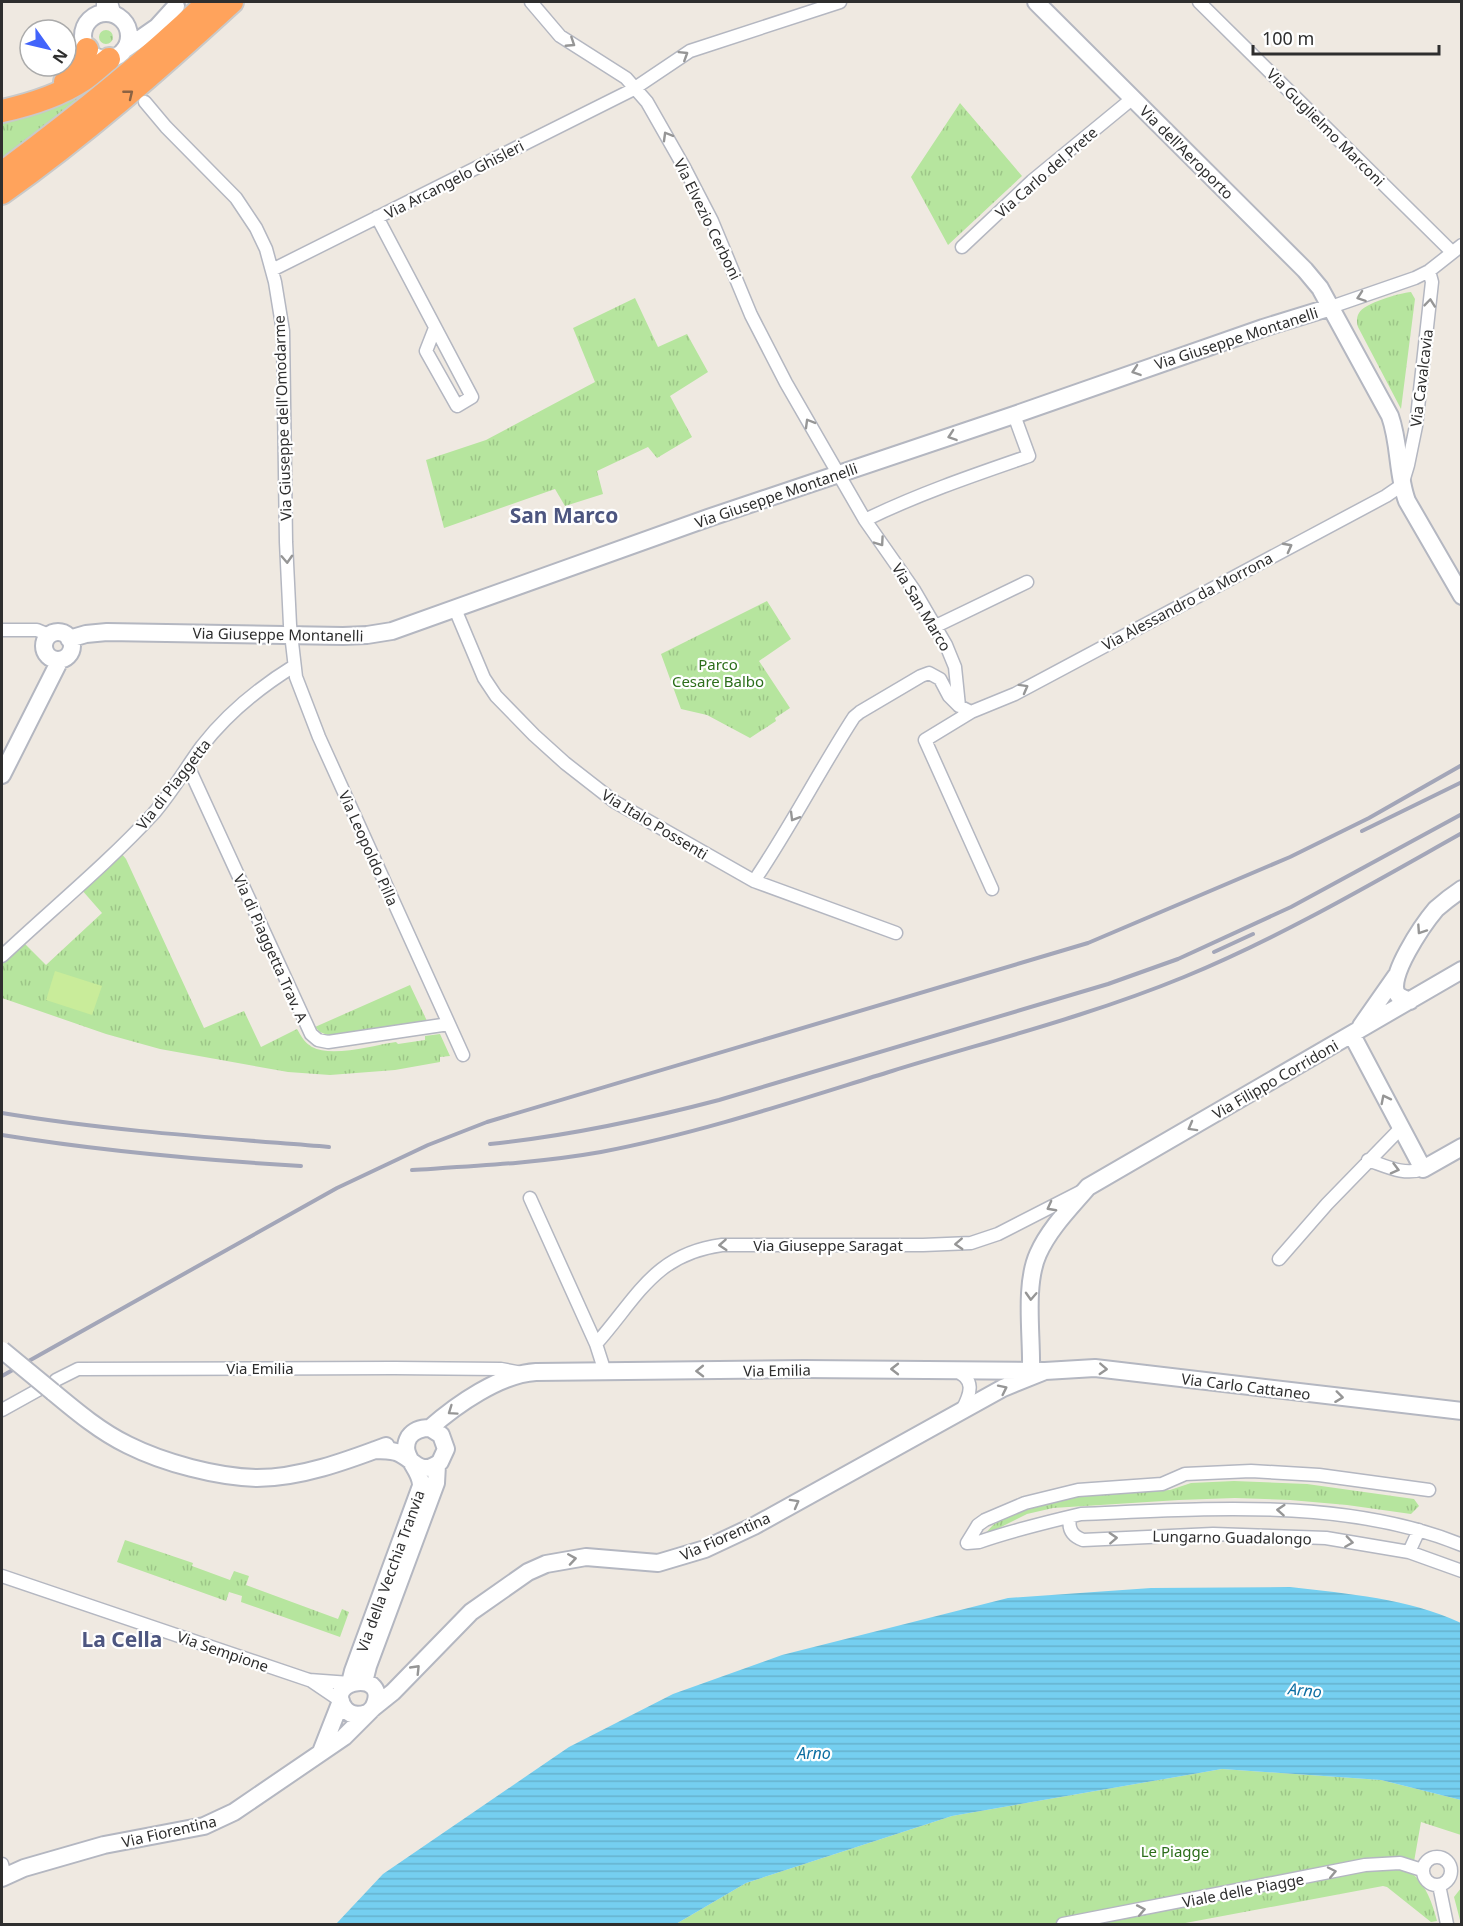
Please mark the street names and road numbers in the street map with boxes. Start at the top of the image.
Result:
street label: Via Guglielmo Marconi [1263,64,1389,190]
street label: Via dell'Aeroporto [1136,101,1238,203]
street label: Via Carlo del Prete [991,122,1101,222]
street label: Via Arcangelo Ghisleri [381,135,527,223]
street label: Via Elvezio Cerboni [670,155,746,283]
street label: Via Giuseppe Montanelli [1152,302,1320,374]
street label: Via Giuseppe dell'Omodarme [268,315,296,521]
street label: Via Cavalcavia [1405,328,1437,428]
street label: Via Giuseppe Montanelli [692,458,860,532]
street label: Via Alessandro da Morrona [1098,547,1276,655]
street label: Via San Marco [888,559,956,655]
street label: Via Giuseppe Montanelli [192,623,364,645]
street label: Via di Piaggetta [131,735,215,833]
street label: Via Italo Possenti [598,784,712,864]
street label: Via Leopoldo Pilla [335,787,403,909]
street label: Via di Piaggetta Trav. A [229,871,313,1026]
street label: Via Filippo Corridoni [1208,1035,1342,1123]
street label: Via Giuseppe Saragat [753,1235,903,1255]
street label: Via Emilia [226,1358,294,1378]
street label: Via Emilia [743,1359,811,1381]
street label: Via Carlo Cattaneo [1180,1368,1312,1404]
street label: Via della Vecchia Tranvia [351,1487,429,1655]
street label: Via Fiorentina [677,1507,773,1565]
street label: Lungarno Guadalongo [1152,1526,1312,1548]
street label: Via Sempione [174,1626,272,1676]
street label: Via Fiorentina [120,1810,218,1852]
street label: Viale delle Piagge [1180,1868,1306,1912]

